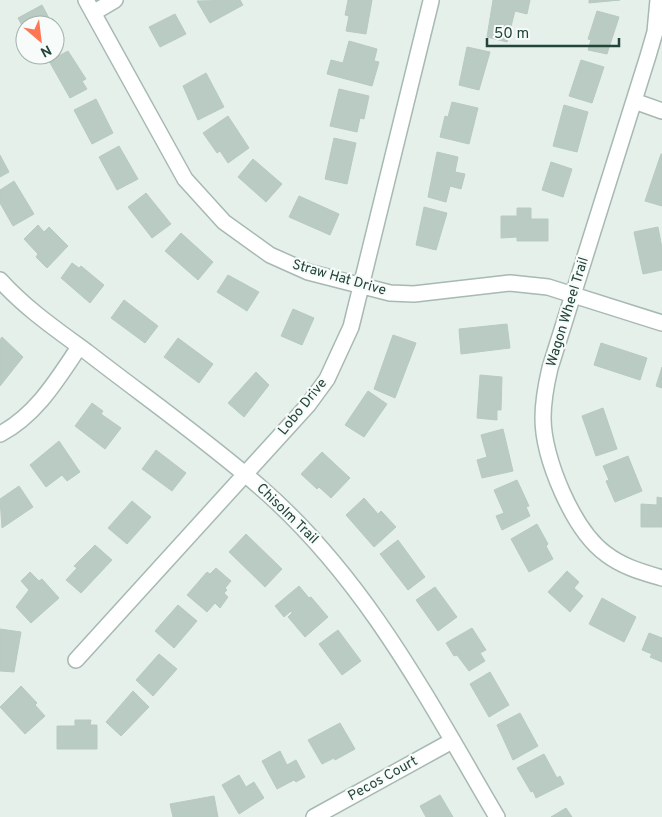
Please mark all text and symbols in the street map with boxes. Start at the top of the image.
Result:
north arrow [15,15,65,65]
scale bar [487,15,620,47]
text: 50 m [494,25,529,44]
text: N [37,40,54,60]
street label: Wagon Wheel Trail [543,255,593,369]
street label: Straw Hat Drive [290,256,388,300]
street label: Lobo Drive [275,375,331,439]
street label: Chisolm Trail [252,480,322,548]
street label: Pecos Court [345,753,421,805]

